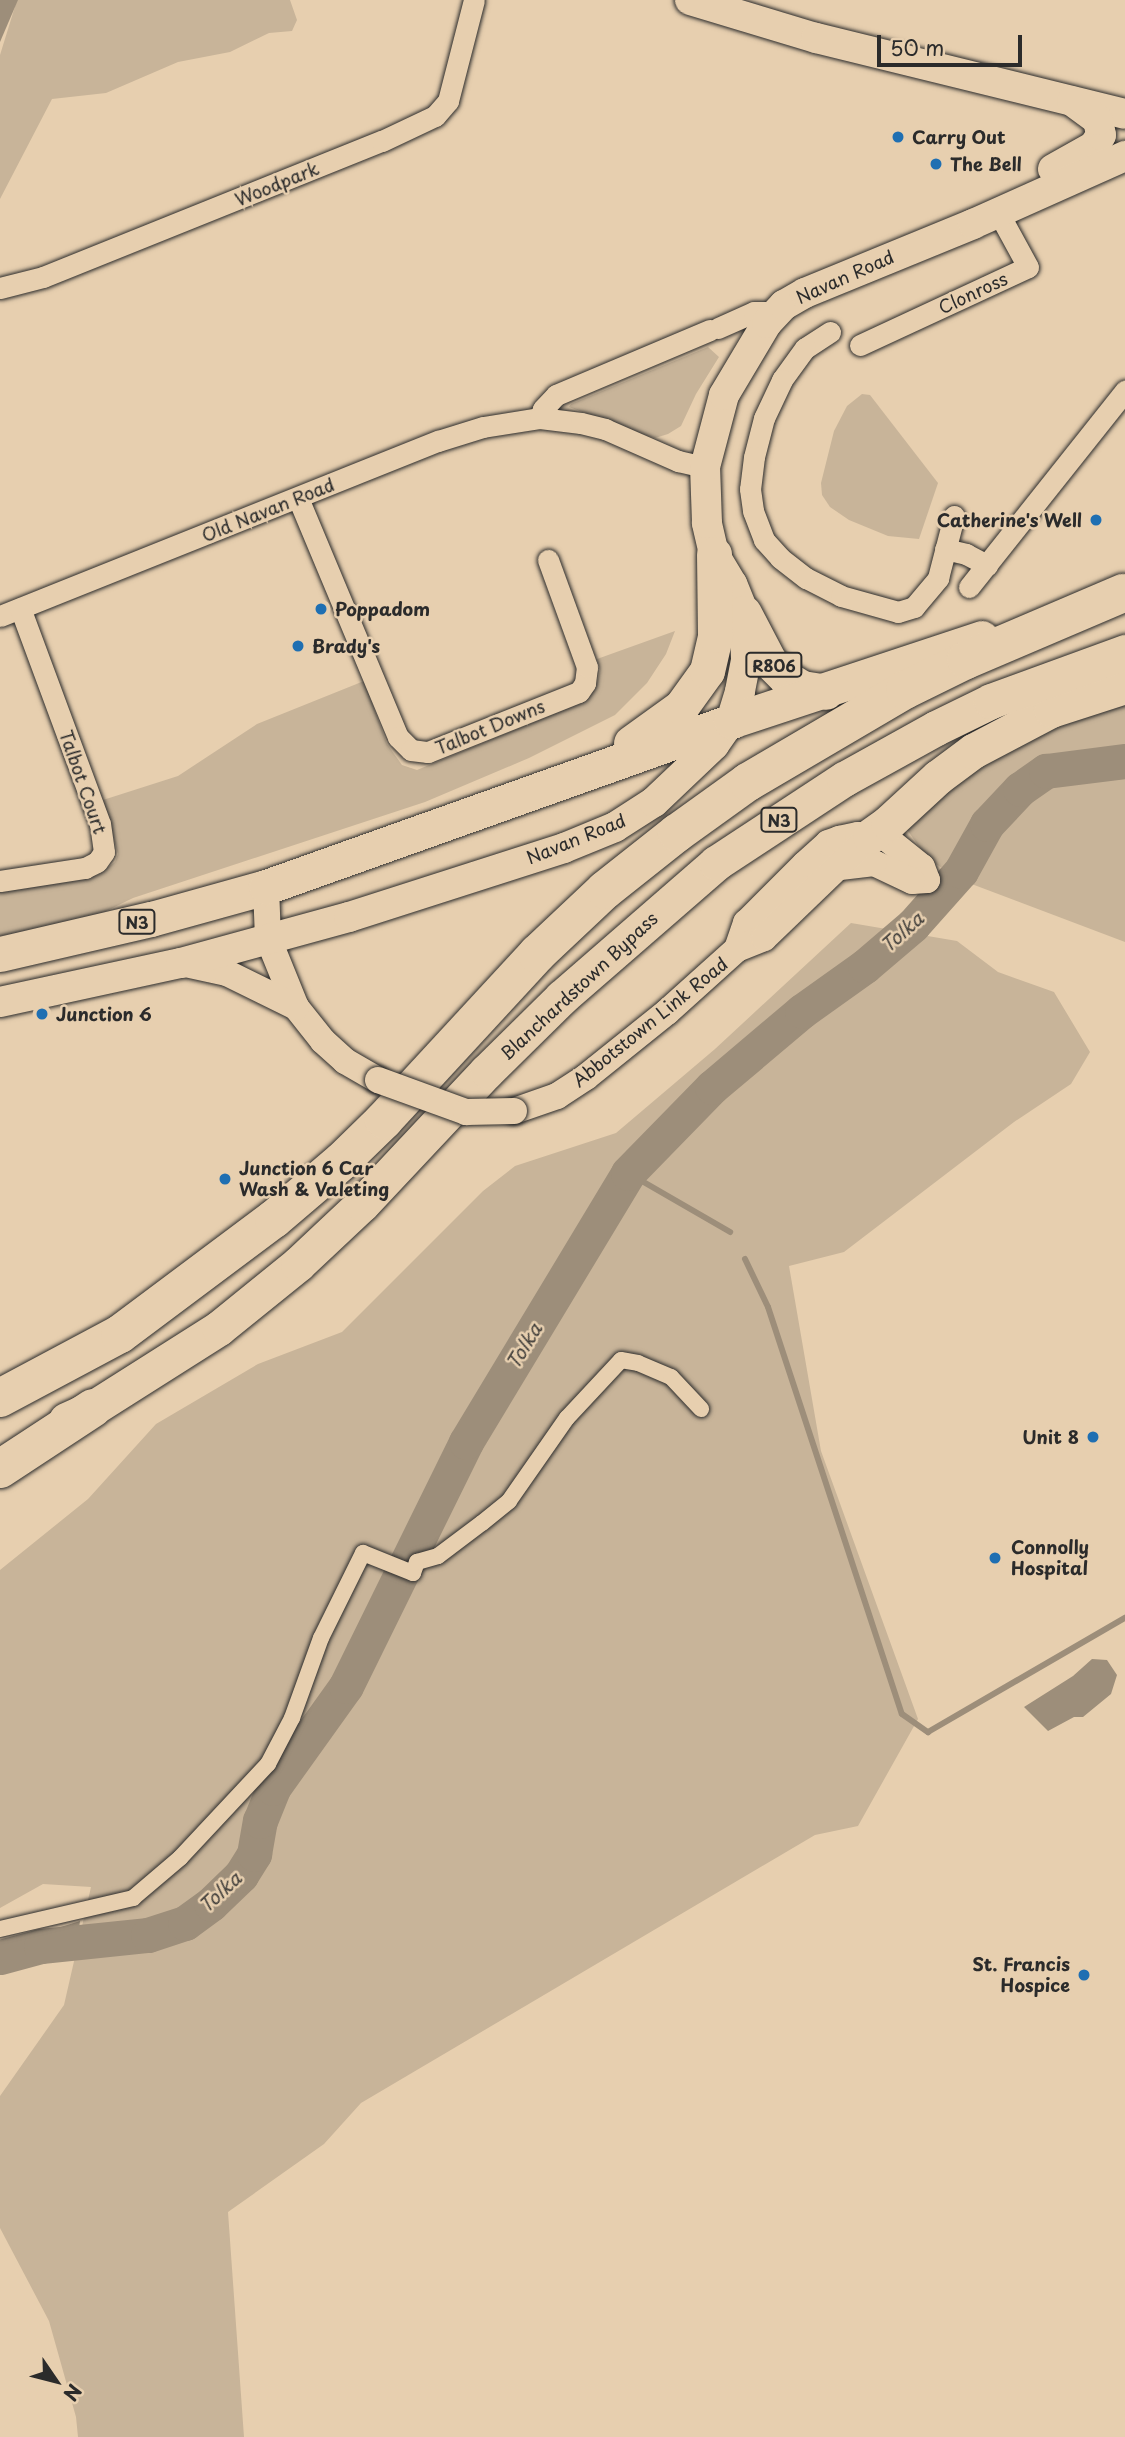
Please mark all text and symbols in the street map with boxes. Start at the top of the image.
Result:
scale bar [880,21,1025,65]
text: 50 m [890,31,944,63]
place label: Carry Out [912,126,1006,148]
marker: Carry Out [890,129,906,145]
place label: The Bell [950,153,1022,175]
marker: The Bell [928,156,944,172]
street label: Woodpark [232,157,322,211]
street label: Navan Road [793,246,897,308]
street label: Clonross [935,268,1011,318]
street label: Old Navan Road [199,474,337,546]
place label: Catherine's Well [937,509,1082,531]
marker: Catherine's Well [1088,512,1104,528]
place label: Poppadom [335,598,430,620]
marker: Poppadom [313,601,329,617]
place label: Brady's [312,635,380,657]
marker: Brady's [290,638,306,654]
road number: R806 [744,652,804,678]
street label: Talbot Downs [431,695,549,759]
street label: Talbot Court [55,727,111,837]
road number: N3 [760,807,798,832]
street label: Navan Road [523,809,629,869]
water label: Tolka [876,907,928,957]
street label: Blanchardstown Bypass [496,908,662,1064]
road number: N3 [118,910,156,934]
street label: Abbotstown Link Road [568,953,732,1091]
place label: Junction 6 [56,1003,152,1025]
marker: Junction 6 [34,1006,50,1022]
place label: Junction 6 Car Wash & Valeting [239,1158,389,1200]
marker: Junction 6 Car Wash & Valeting [217,1171,233,1187]
water label: Tolka [502,1319,546,1373]
place label: Unit 8 [1022,1426,1079,1448]
marker: Unit 8 [1085,1429,1101,1445]
place label: Connolly Hospital [1011,1537,1089,1580]
marker: Connolly Hospital [985,1548,1005,1568]
water label: Tolka [194,1867,246,1917]
place label: St. Francis Hospice [972,1954,1070,1996]
marker: St. Francis Hospice [1076,1967,1092,1983]
north arrow [21,2346,91,2416]
text: N [57,2379,89,2407]

